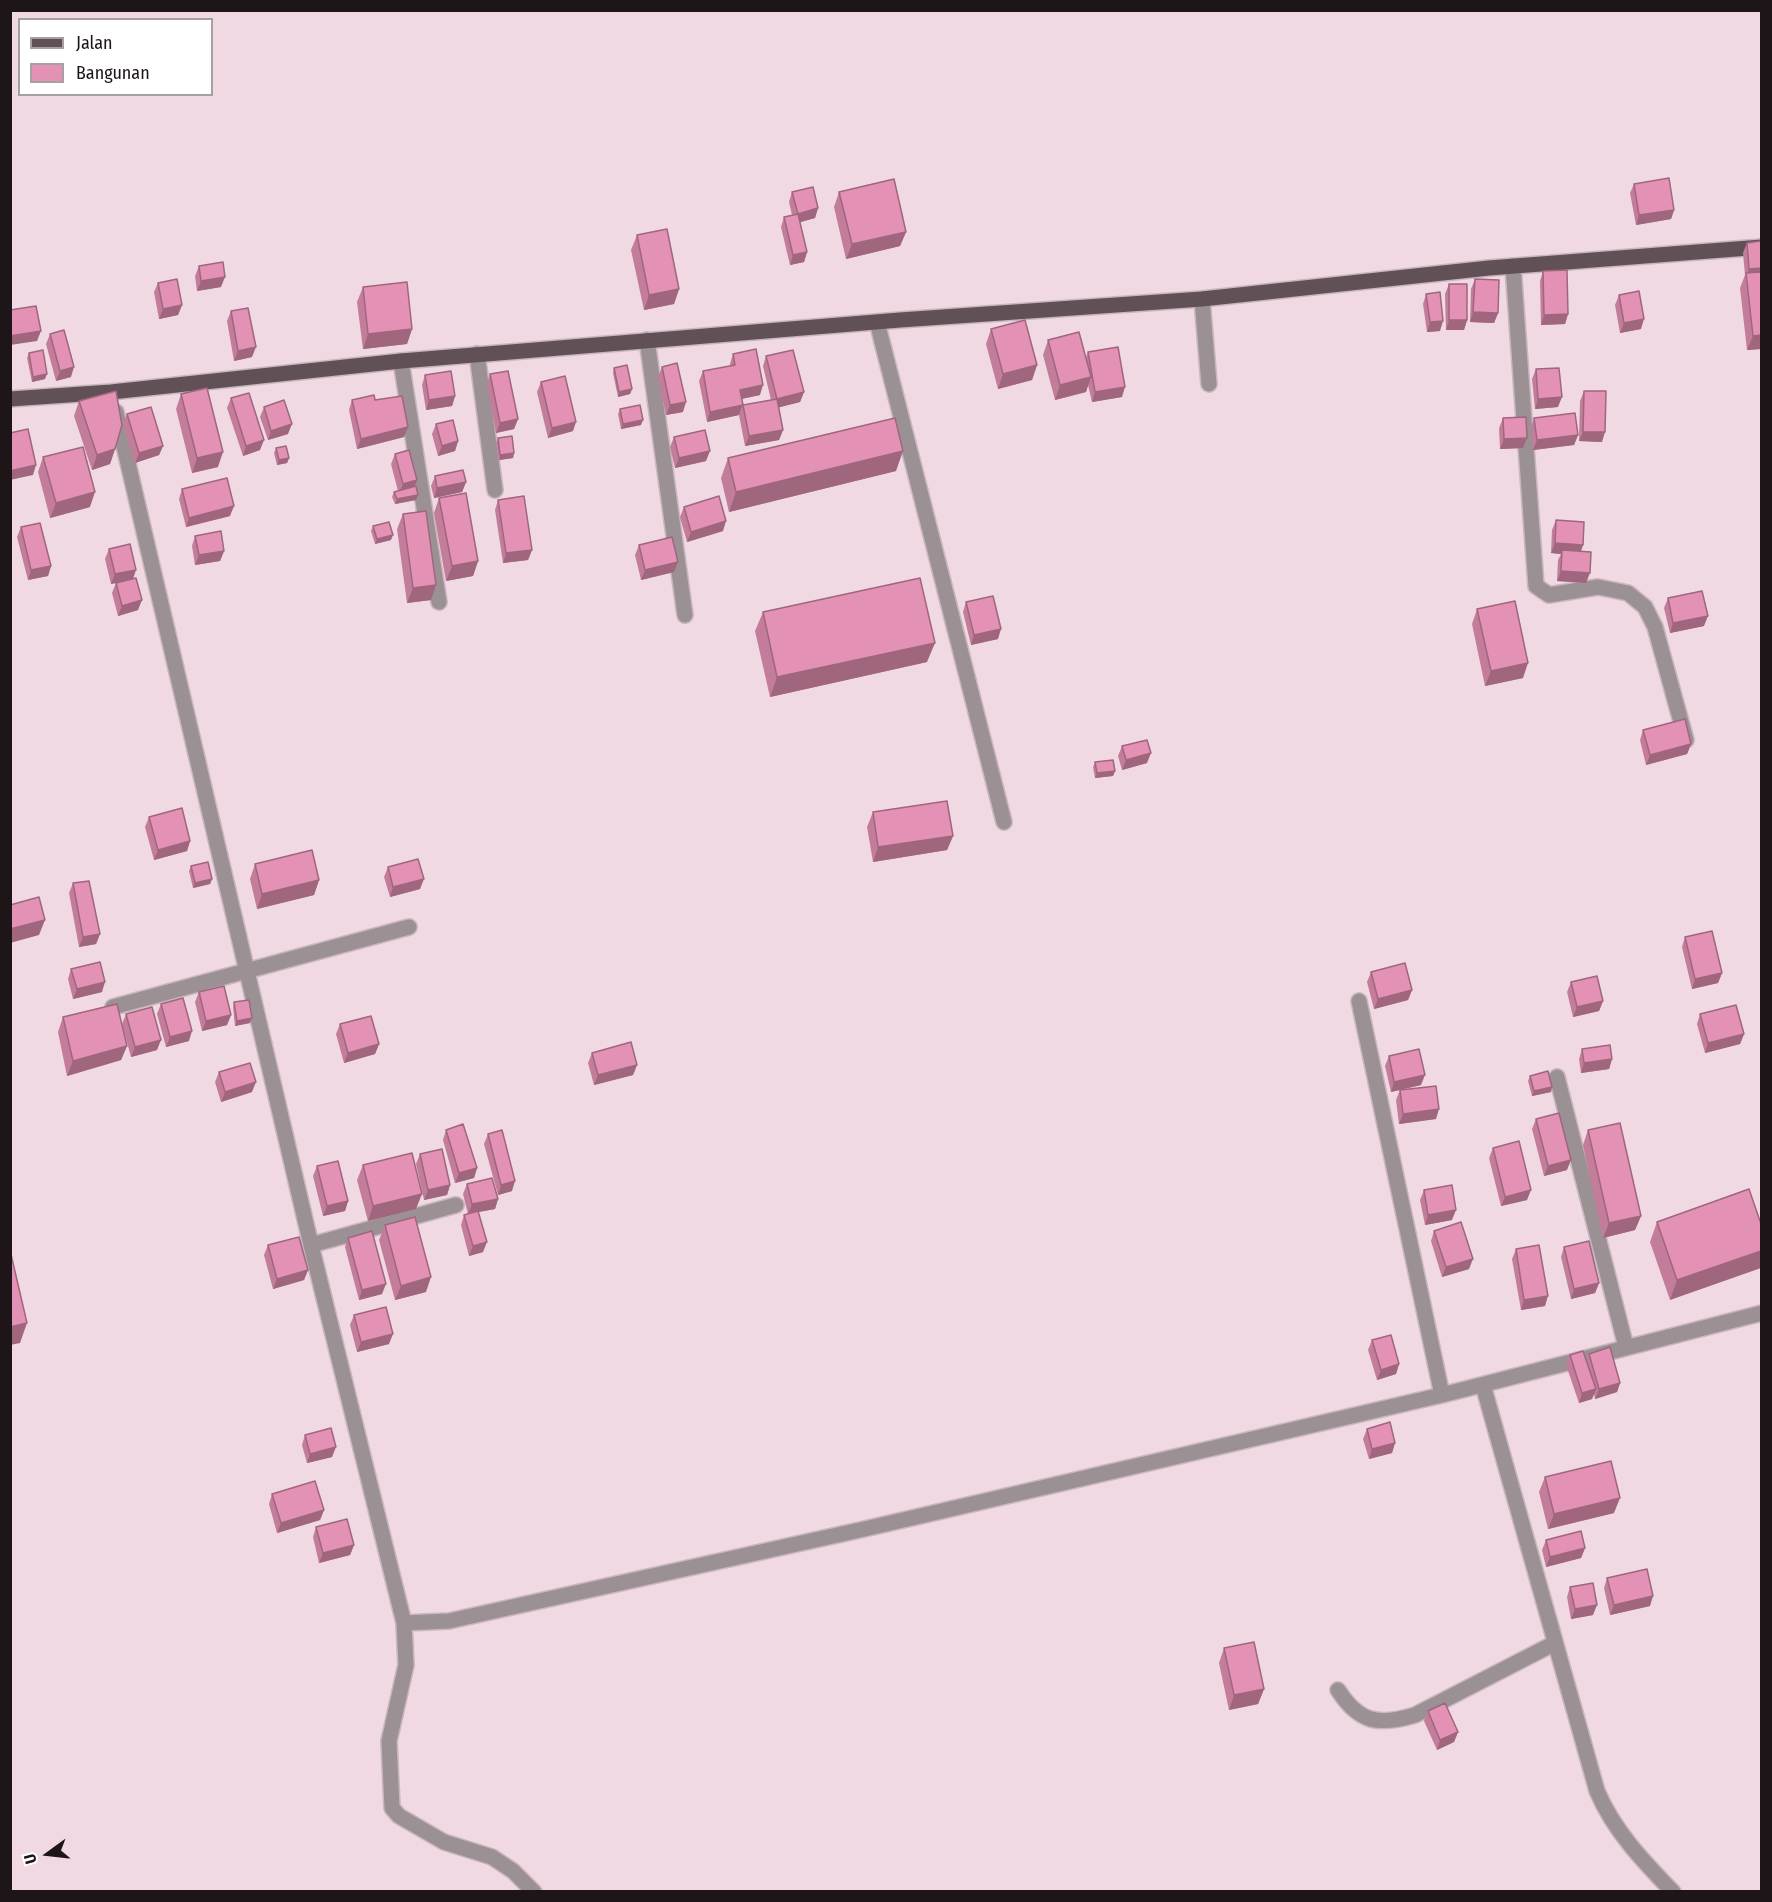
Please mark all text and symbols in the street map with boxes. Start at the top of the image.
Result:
legend [18,18,213,96]
text: Jalan [76,32,113,54]
text: Bangunan [76,62,150,84]
north arrow [18,1824,78,1884]
text: U [20,1852,41,1866]

